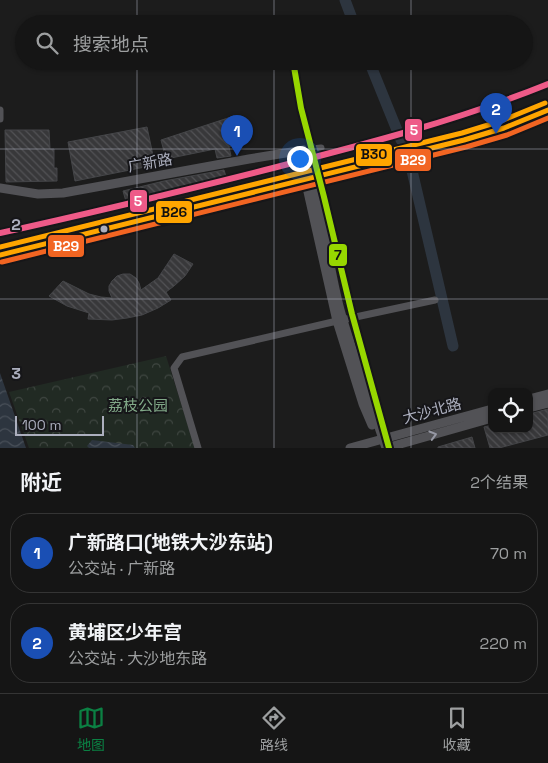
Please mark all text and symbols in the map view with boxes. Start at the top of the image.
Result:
search box [15,15,533,70]
icon: search [33,29,61,57]
text: 搜索地点 [73,32,149,57]
pin: 2 [480,93,512,134]
pin: 1 [221,115,253,156]
line badge: 5 [404,118,423,142]
text: 5 [410,121,418,139]
line badge: B30 [355,143,393,167]
text: B30 [361,145,387,163]
your location [287,146,313,172]
line badge: B29 [394,148,432,172]
street label: 广新路 [126,149,174,176]
text: B29 [400,151,426,169]
line badge: 5 [129,189,148,213]
text: 5 [134,192,142,210]
line badge: B26 [155,200,193,224]
text: B26 [161,203,187,221]
text: 2 [11,214,21,235]
unlabelled marker [99,224,109,234]
line badge: B29 [47,234,85,258]
text: B29 [53,237,79,255]
line badge: 7 [328,243,348,267]
text: 7 [334,246,342,264]
text: 3 [11,363,21,384]
map controls [488,388,533,433]
button: locate [488,388,533,433]
street label: 大沙北路 [400,394,463,427]
park label: 荔枝公园 [108,396,168,415]
scale bar [15,413,104,436]
text: 100 m [22,416,61,434]
one-way arrow [428,430,437,441]
text: 附近 [20,469,62,496]
text: 2个结果 [470,472,528,493]
text: 广新路口(地铁大沙东站) [68,530,273,555]
text: 1 [33,543,41,564]
text: 70 m [490,543,527,564]
text: 公交站 · 广新路 [68,558,175,579]
text: 黄埔区少年宫 [68,620,182,645]
text: 2 [32,633,42,654]
text: 220 m [480,633,527,654]
text: 公交站 · 大沙地东路 [68,648,207,669]
tab: 地图 [77,704,105,754]
tab: 路线 [260,704,288,754]
tab: 收藏 [443,704,471,754]

